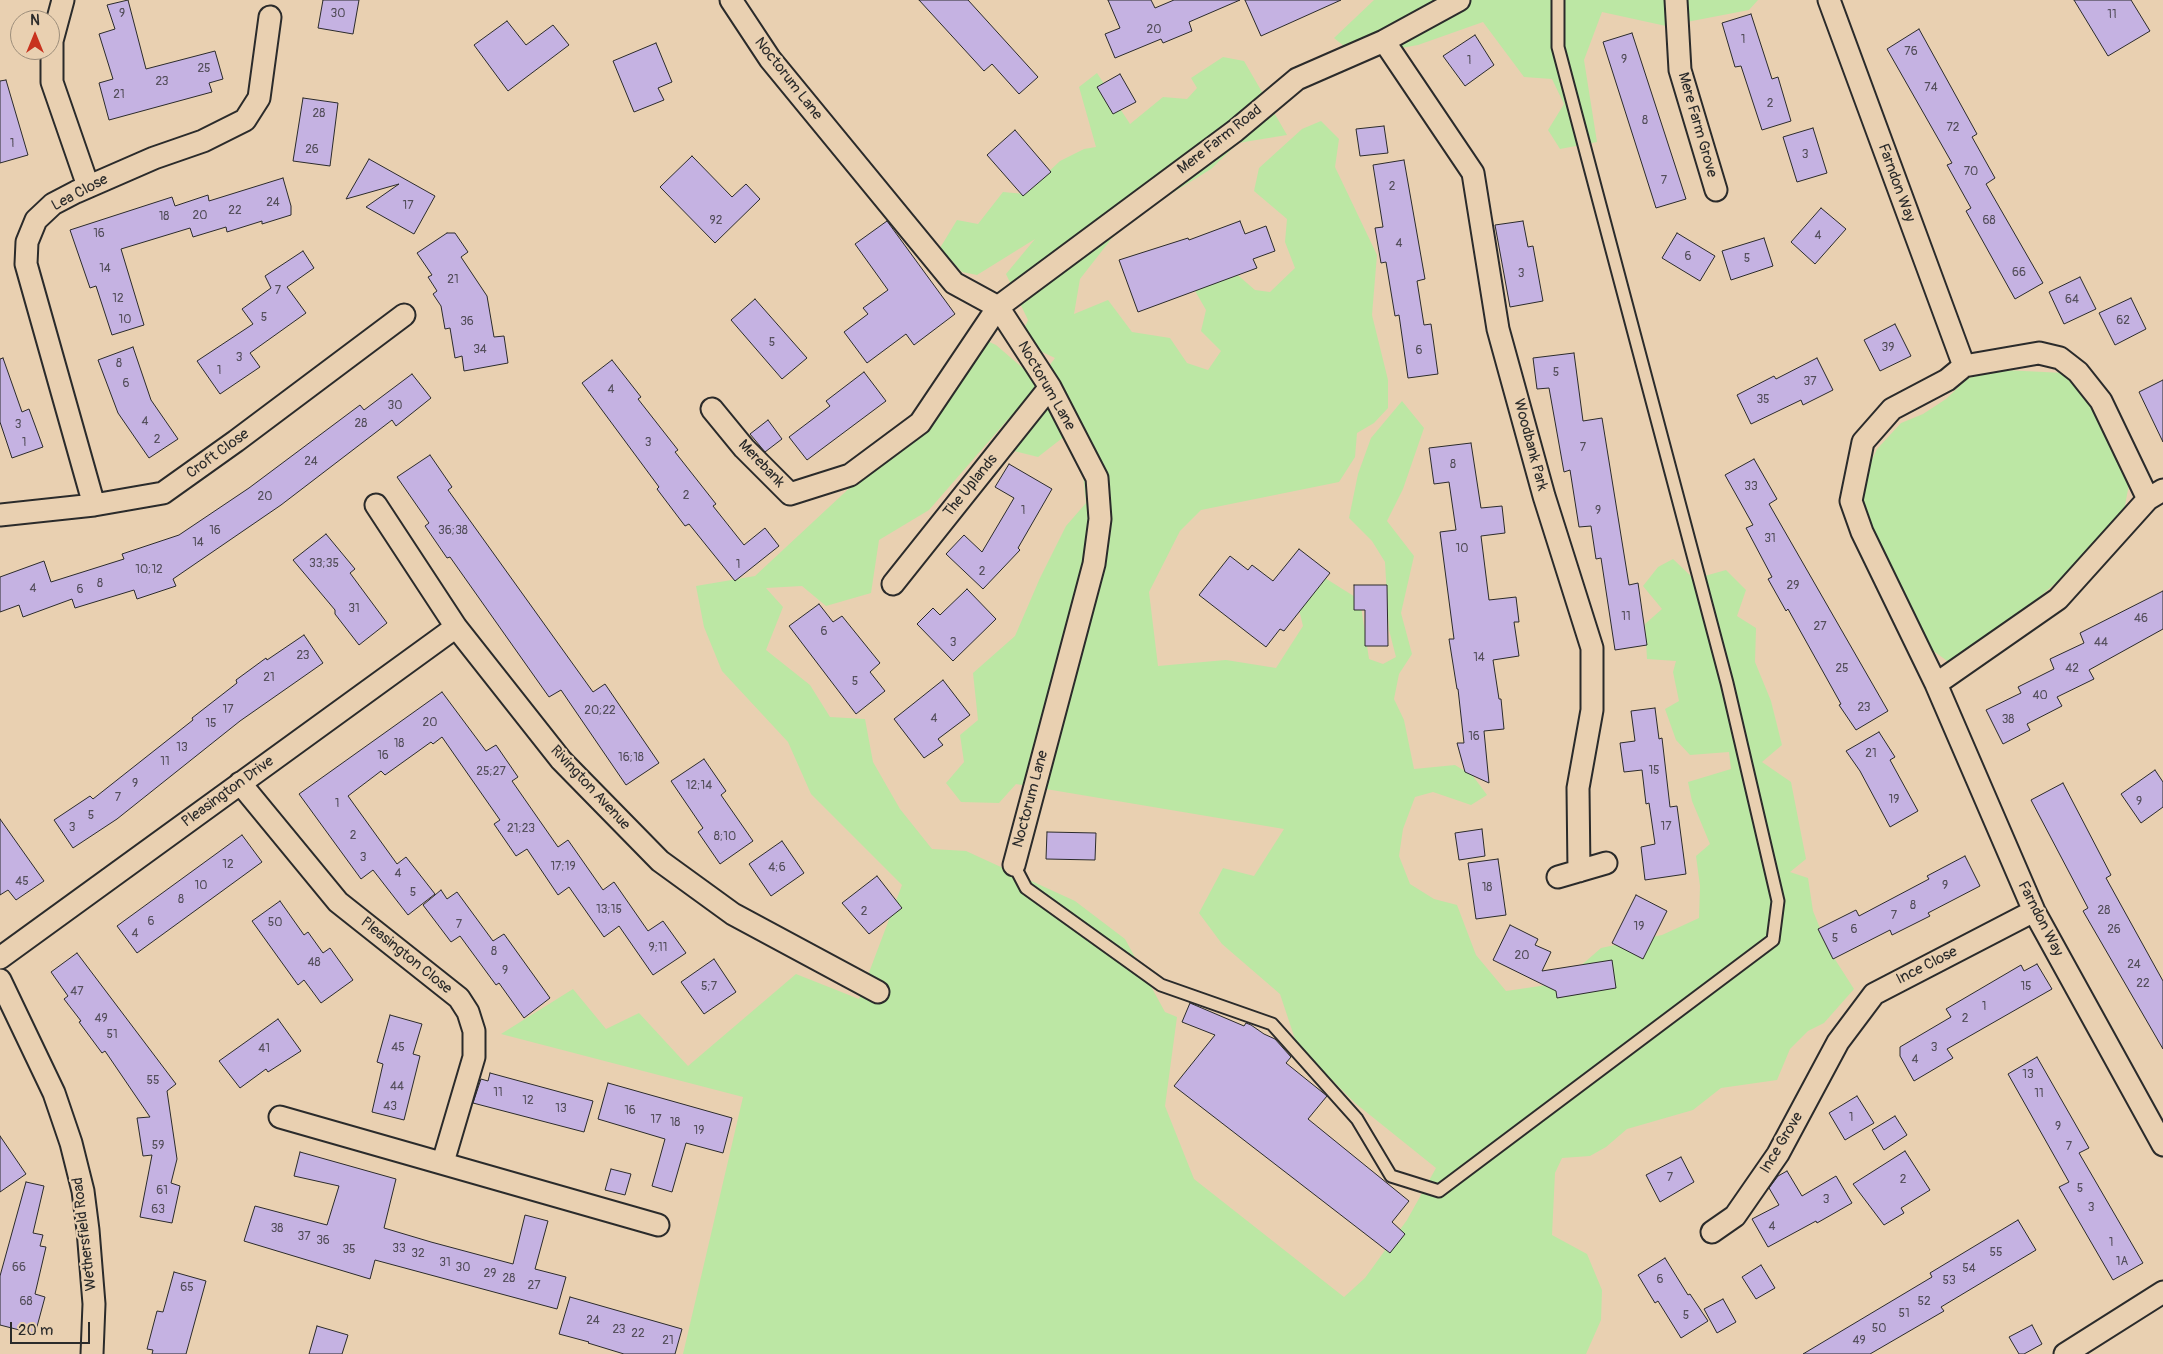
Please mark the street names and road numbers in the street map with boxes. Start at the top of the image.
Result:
street label: Noctorum Lane [750,34,826,124]
street label: Mere Farm Grove [1673,71,1721,179]
street label: Mere Farm Road [1174,102,1266,178]
street label: Farndon Way [1874,141,1918,225]
street label: Lea Close [49,171,111,215]
street label: Noctorum Lane [1013,338,1079,434]
street label: Woodbank Park [1509,397,1551,493]
street label: Croft Close [183,425,253,483]
street label: Merebank [734,436,788,492]
street label: The Uplands [940,451,1002,521]
street label: Rivington Avenue [546,742,634,834]
street label: Noctorum Lane [1009,748,1053,850]
street label: Pleasington Drive [179,753,277,831]
street label: Farndon Way [2013,878,2067,960]
street label: Pleasington Close [357,914,455,998]
street label: Ince Close [1894,943,1960,989]
street label: Ince Grove [1757,1109,1807,1177]
street label: Wethersfield Road [69,1176,101,1292]

